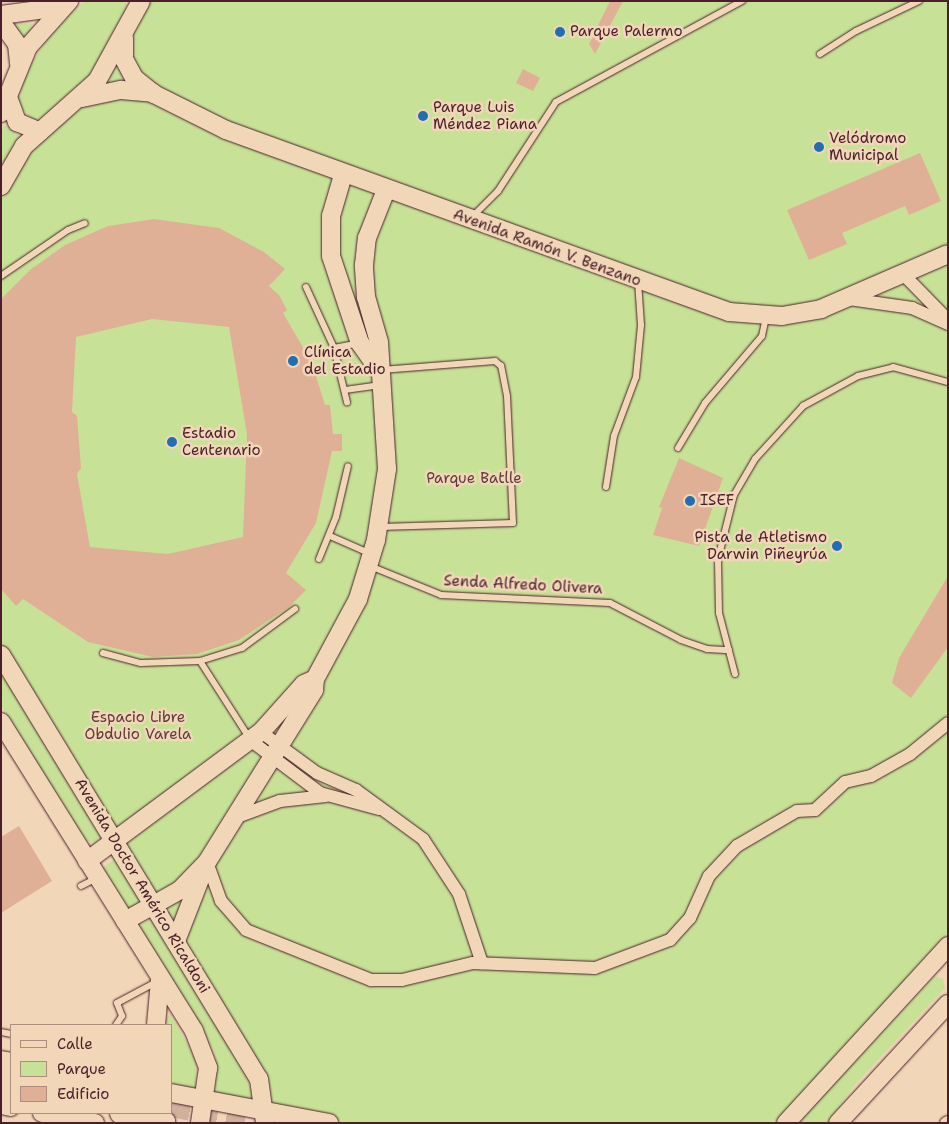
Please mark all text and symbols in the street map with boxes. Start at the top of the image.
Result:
place label: Parque Palermo [570,23,682,41]
marker: Parque Palermo [554,26,566,38]
place label: Parque Luis Méndez Piana [433,98,537,133]
marker: Parque Luis Méndez Piana [417,110,429,122]
place label: Velódromo Municipal [829,129,906,164]
marker: Velódromo Municipal [813,141,825,153]
street label: Avenida Ramón V. Benzano [451,206,643,290]
place label: Clínica del Estadio [304,343,386,378]
marker: Clínica del Estadio [286,354,300,368]
place label: Estadio Centenario [182,424,261,459]
marker: Estadio Centenario [166,436,178,448]
park label: Parque Batlle [426,470,522,488]
place label: ISEF [700,492,734,510]
marker: ISEF [684,495,696,507]
place label: Pista de Atletismo Darwin Piñeyrúa [694,528,827,563]
marker: Pista de Atletismo Darwin Piñeyrúa [831,540,843,552]
street label: Senda Alfredo Olivera [443,572,603,598]
park label: Espacio Libre Obdulio Varela [85,708,191,743]
street label: Avenida Doctor Américo Ricaldoni [70,775,214,997]
legend [10,1024,172,1114]
text: Calle [57,1034,93,1054]
text: Parque [57,1059,106,1079]
text: Edificio [57,1084,109,1104]

